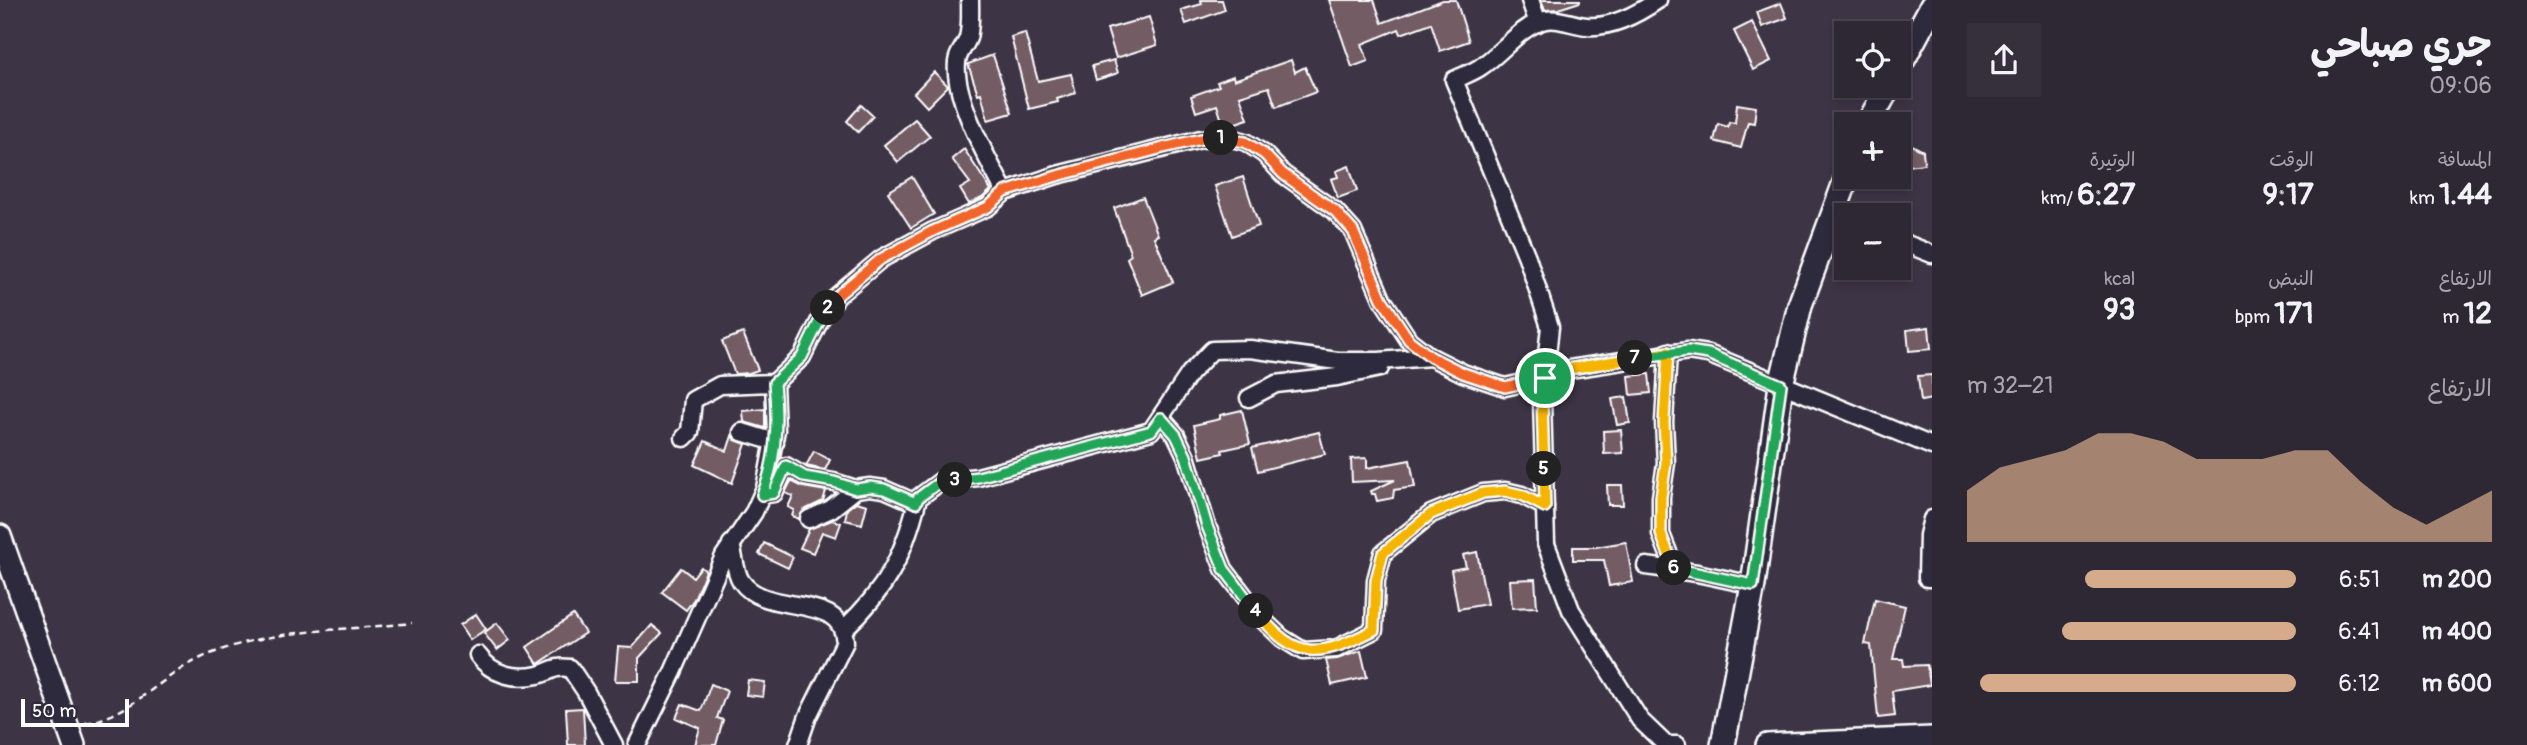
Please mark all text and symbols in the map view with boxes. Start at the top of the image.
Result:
map controls [1834,21,1911,280]
button: locate [1834,21,1911,98]
text: جري صباحي [2310,21,2492,69]
button: share [1967,23,2041,97]
text: 09:06 [2429,71,2492,100]
button: + [1834,112,1911,189]
pin: 1 [1204,120,1238,156]
text: 1 [1217,125,1224,149]
text: الوتيرة [2089,148,2135,172]
text: الوقت [2269,148,2314,172]
text: المسافة [2438,148,2492,172]
text: 6:27 [2077,176,2135,213]
text: 9:17 [2263,176,2314,213]
text: 1.44 [2439,176,2492,213]
text: /km [2041,186,2077,210]
text: km [2410,186,2439,210]
button: − [1834,203,1911,280]
text: kcal [2104,267,2135,291]
text: النبض [2268,267,2314,291]
text: الارتفاع [2439,267,2492,291]
pin: 2 [810,290,846,326]
text: 93 [2103,291,2135,328]
text: 2 [822,295,833,319]
text: 171 [2274,295,2314,332]
text: 12 [2464,295,2492,332]
text: bpm [2235,305,2274,329]
text: m [2443,305,2464,329]
pin: 7 [1618,340,1652,376]
text: 7 [1629,345,1640,369]
pin [1515,348,1575,408]
icon: arrive [1526,359,1564,397]
text: 21–32 m [1967,371,2054,400]
text: الارتفاع [2428,374,2492,403]
pin: 5 [1526,452,1562,486]
text: 5 [1538,456,1549,480]
pin: 3 [937,462,972,498]
text: 3 [949,467,960,491]
pin: 6 [1656,550,1692,586]
text: 6 [1668,555,1679,579]
text: 6:51 [2339,565,2380,594]
text: 200 m [2422,565,2492,594]
pin: 4 [1238,594,1274,628]
text: 4 [1250,598,1261,622]
text: 6:41 [2338,617,2380,646]
text: 400 m [2422,617,2492,646]
text: 6:12 [2339,669,2380,698]
text: 600 m [2422,669,2492,698]
scale bar [21,696,130,728]
text: 50 m [32,699,76,723]

